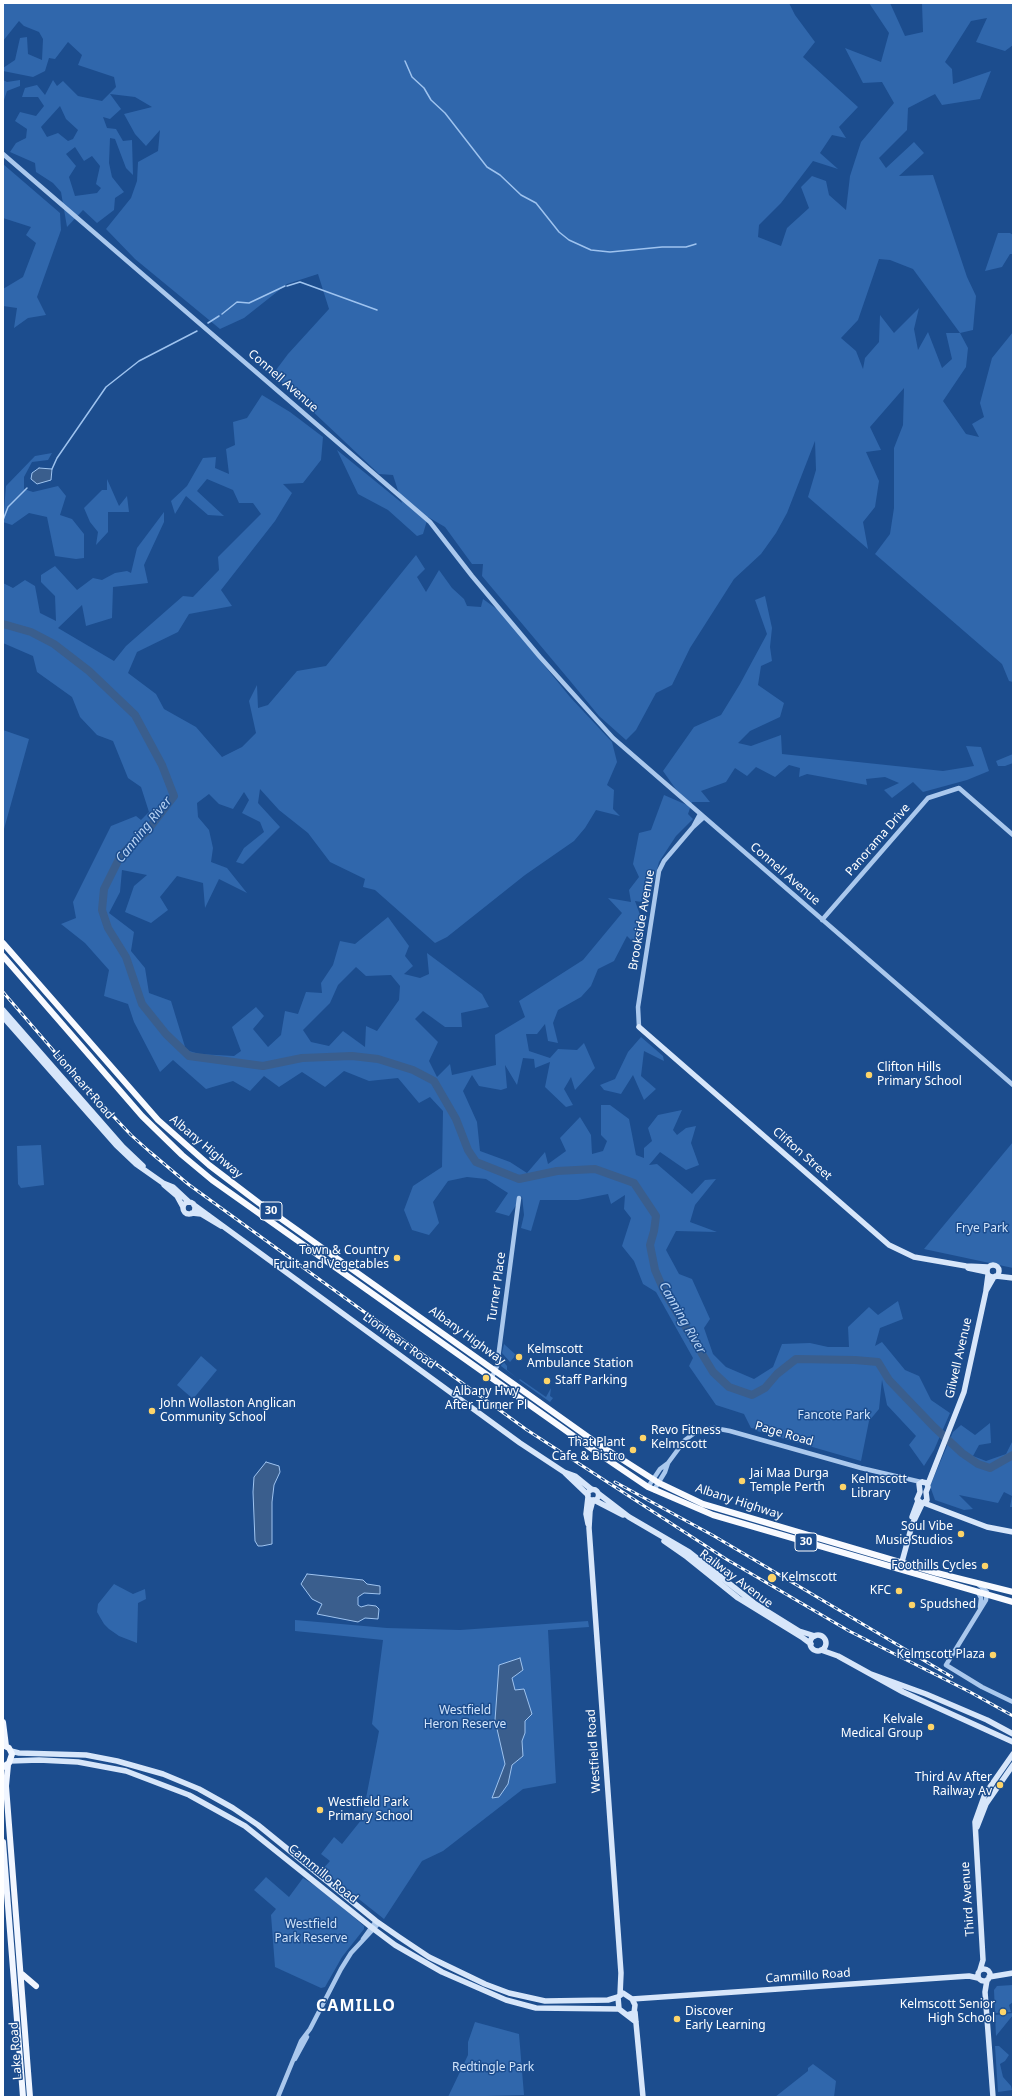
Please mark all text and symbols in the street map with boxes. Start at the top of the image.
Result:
street label: Connell Avenue [245,347,321,415]
water label: Canning River [113,794,175,866]
street label: Panorama Drive [843,801,913,879]
street label: Connell Avenue [747,840,823,908]
street label: Brookside Avenue [626,869,658,971]
street label: Lionheart Road [49,1048,117,1122]
place label: Clifton Hills Primary School [877,1061,962,1089]
marker: Clifton Hills Primary School [864,1070,874,1080]
street label: Albany Highway [167,1112,245,1182]
street label: Clifton Street [770,1124,834,1184]
road number: 30 [260,1202,282,1220]
park label: Frye Park [956,1222,1008,1236]
place label: Town & Country Fruit and Vegetables [273,1244,389,1272]
street label: Turner Place [485,1251,509,1323]
marker: Town & Country Fruit and Vegetables [392,1253,402,1263]
water label: Canning River [655,1279,709,1357]
street label: Albany Highway [426,1304,508,1368]
street label: Lionheart Road [360,1310,438,1372]
street label: Gilwell Avenue [943,1316,975,1400]
place label: Kelmscott Ambulance Station [527,1343,633,1371]
marker: Kelmscott Ambulance Station [514,1352,524,1362]
marker: Albany Hwy After Turner Pl [481,1373,491,1383]
place label: Staff Parking [555,1374,627,1388]
marker: Staff Parking [542,1376,552,1386]
place label: Albany Hwy After Turner Pl [445,1385,527,1413]
place label: John Wollaston Anglican Community School [160,1397,296,1425]
marker: John Wollaston Anglican Community School [147,1406,157,1416]
park label: Fancote Park [798,1409,870,1423]
street label: Page Road [753,1419,815,1449]
place label: Revo Fitness Kelmscott [651,1424,721,1452]
marker: Revo Fitness Kelmscott [638,1433,648,1443]
place label: That Plant Cafe & Bistro [552,1436,625,1464]
marker: That Plant Cafe & Bistro [628,1445,638,1455]
place label: Jai Maa Durga Temple Perth [750,1467,829,1495]
place label: Kelmscott Library [851,1473,907,1501]
marker: Jai Maa Durga Temple Perth [737,1476,747,1486]
street label: Albany Highway [694,1481,784,1523]
marker: Kelmscott Library [838,1482,848,1492]
place label: Soul Vibe Music Studios [875,1520,953,1548]
marker: Soul Vibe Music Studios [956,1529,966,1539]
road number: 30 [795,1533,817,1551]
street label: Railway Avenue [697,1547,775,1611]
place label: Foothills Cycles [891,1559,977,1573]
marker: Foothills Cycles [980,1561,990,1571]
place label: Kelmscott [781,1571,837,1585]
marker: Kelmscott [766,1572,778,1584]
place label: KFC [870,1584,891,1598]
marker: KFC [894,1586,904,1596]
place label: Spudshed [920,1598,976,1612]
marker: Spudshed [907,1600,917,1610]
place label: Kelmscott Plaza [896,1648,985,1662]
marker: Kelmscott Plaza [988,1650,998,1660]
park label: Westfield Heron Reserve [424,1704,506,1732]
street label: Westfield Road [584,1709,604,1793]
place label: Kelvale Medical Group [841,1713,923,1741]
marker: Kelvale Medical Group [926,1722,936,1732]
place label: Third Av After Railway Av [915,1771,992,1799]
marker: Third Av After Railway Av [995,1780,1005,1790]
place label: Westfield Park Primary School [328,1796,413,1824]
marker: Westfield Park Primary School [315,1805,325,1815]
street label: Cammillo Road [285,1842,361,1906]
street label: Third Avenue [958,1861,978,1937]
park label: Westfield Park Reserve [274,1918,348,1946]
street label: Cammillo Road [765,1966,851,1986]
district label: CAMILLO [316,1996,396,2016]
place label: Kelmscott Senior High School [900,1998,995,2026]
place label: Discover Early Learning [685,2005,766,2033]
marker: Kelmscott Senior High School [998,2007,1008,2017]
marker: Discover Early Learning [672,2014,682,2024]
street label: Lake Road [7,2021,25,2081]
park label: Redtingle Park [452,2061,534,2075]

